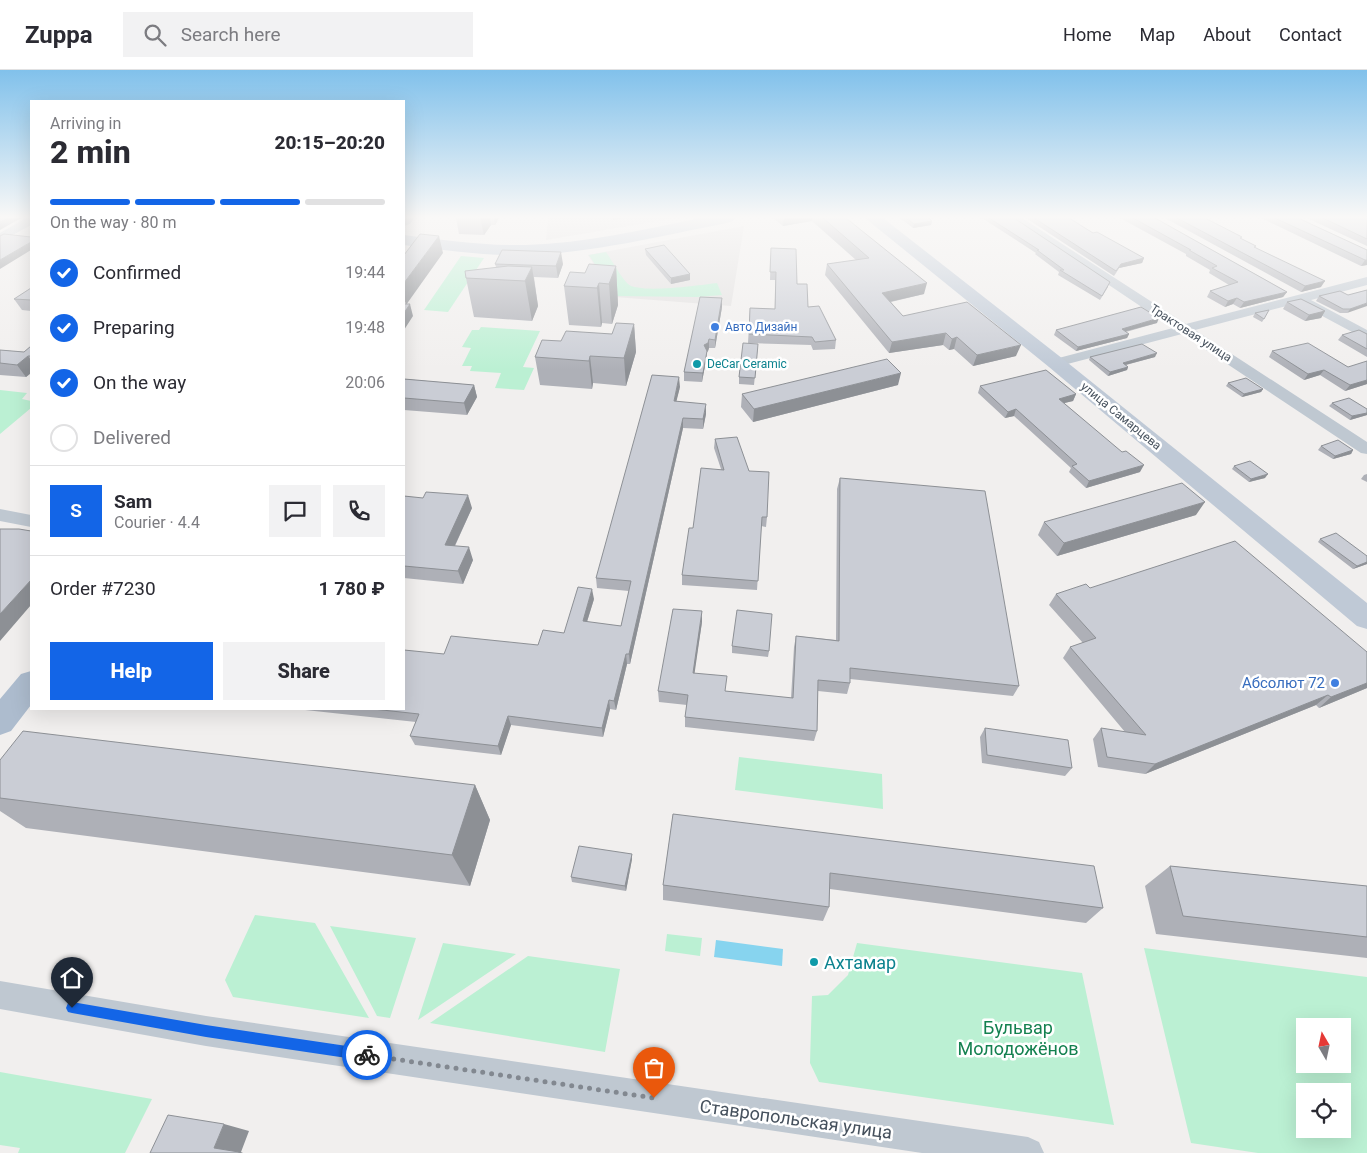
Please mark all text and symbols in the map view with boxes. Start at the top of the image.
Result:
search box [123,12,473,57]
text: Zuppa [25,21,93,49]
icon: search [141,21,169,49]
text: Search here [181,23,281,46]
text: Home [1063,24,1112,45]
text: Map [1140,24,1175,45]
text: About [1203,24,1251,45]
text: Contact [1279,24,1342,45]
text: Arriving in [50,114,121,133]
text: 20:15–20:20 [274,131,385,154]
text: 2 min [50,133,131,171]
text: On the way · 80 m [50,213,177,232]
icon: check [50,259,78,287]
text: Confirmed [93,261,181,284]
text: 19:44 [345,263,385,282]
street label: Трактовая улица [1148,301,1234,365]
icon: check [50,314,78,342]
text: Preparing [93,316,175,339]
text: 19:48 [345,318,385,337]
place label: Авто Дизайн [725,320,797,334]
marker: Авто Дизайн [709,321,721,333]
place label: DeCar Ceramic [707,357,787,371]
marker: DeCar Ceramic [691,358,703,370]
icon: check [50,369,78,397]
text: On the way [93,371,186,394]
text: 20:06 [345,373,385,392]
street label: улица Самарцева [1078,379,1164,453]
text: Delivered [93,426,171,449]
button: chat [269,485,321,537]
button: phone [333,485,385,537]
text: Sam [114,490,152,513]
text: S [70,499,82,522]
text: Courier · 4.4 [114,513,200,532]
text: Order #7230 [50,577,156,600]
text: 1 780 ₽ [319,577,385,600]
button: Help [50,642,213,700]
button: Share [223,642,385,700]
place label: Абсолют 72 [1242,674,1325,692]
marker: Абсолют 72 [1329,677,1341,689]
place label: Ахтамар [824,952,896,973]
marker: Ахтамар [808,956,820,968]
pin [51,957,93,1008]
icon: home [58,964,86,992]
park label: Бульвар Молодожёнов [958,1017,1078,1059]
north arrow [1296,1018,1351,1072]
map controls [1296,1018,1351,1138]
courier [342,1030,392,1080]
icon: bike [353,1041,381,1069]
pin [633,1047,675,1098]
icon: bag [640,1054,668,1082]
button: locate [1296,1083,1351,1138]
street label: Ставропольская улица [698,1095,894,1143]

